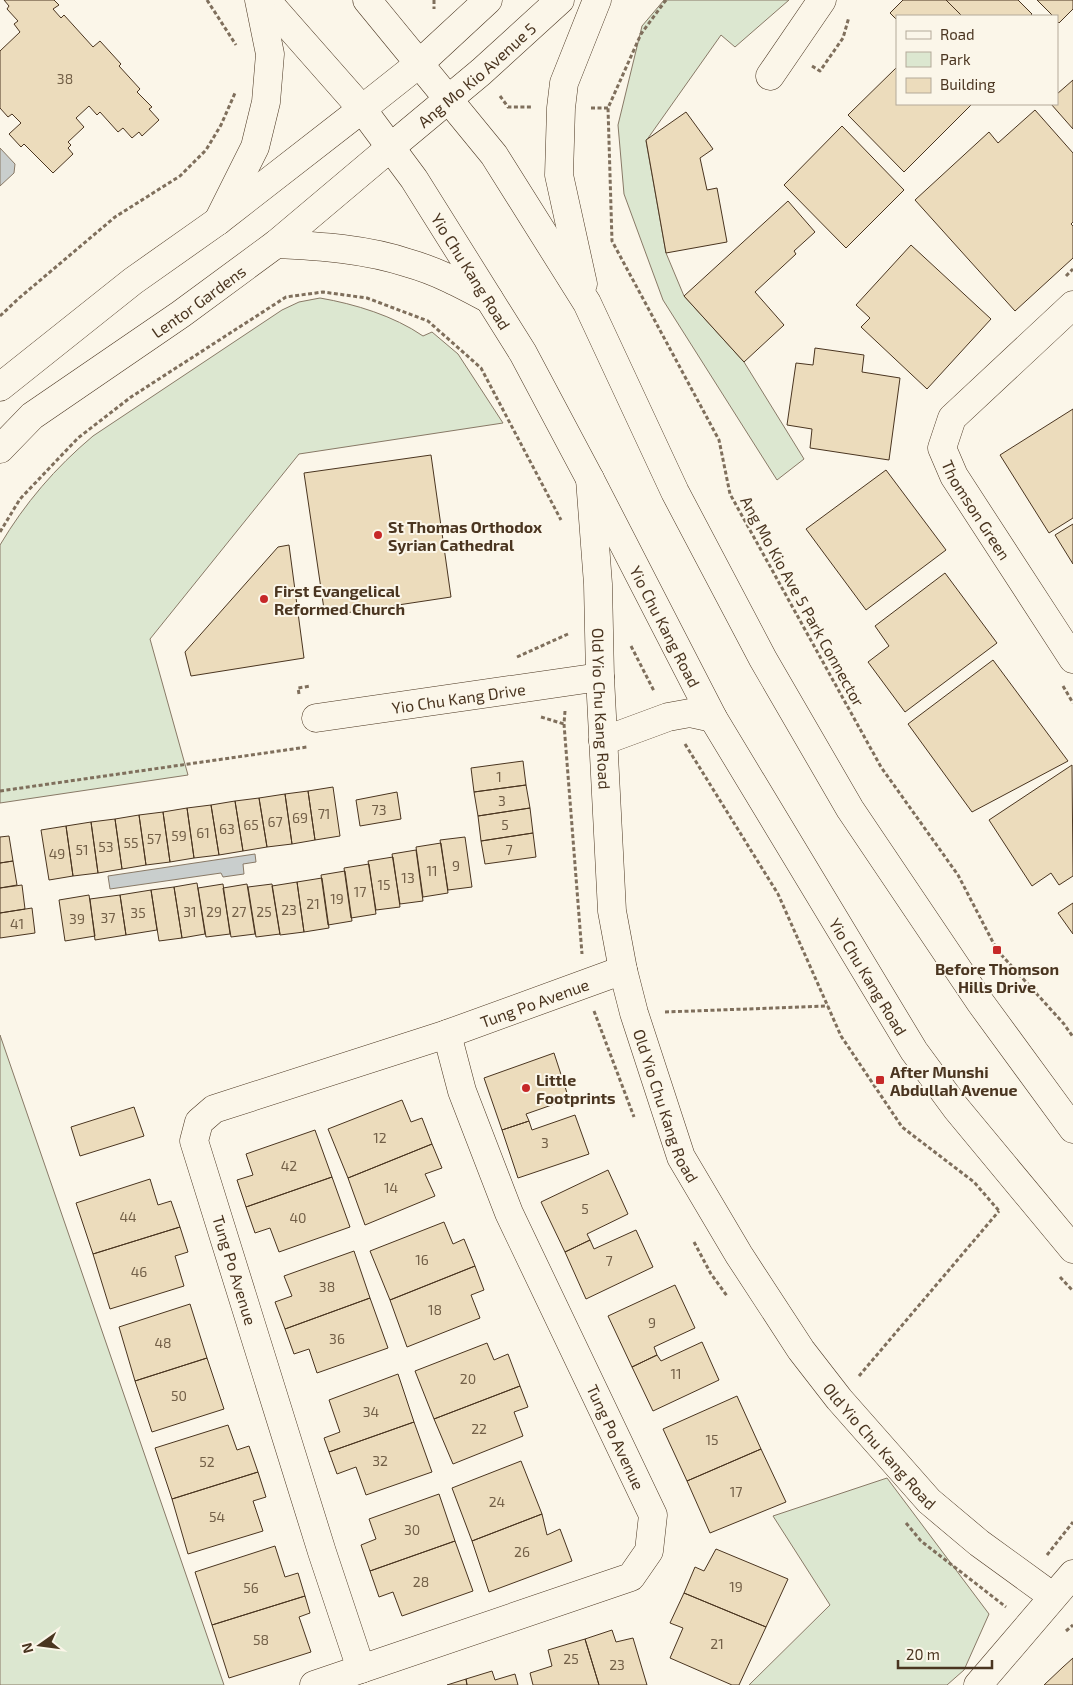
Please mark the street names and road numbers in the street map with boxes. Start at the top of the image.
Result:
street label: Ang Mo Kio Avenue 5 [413,18,539,131]
street label: Yio Chu Kang Road [428,209,515,333]
street label: Lentor Gardens [147,261,249,341]
street label: Thomson Green [939,457,1015,563]
street label: Ang Mo Kio Ave 5 Park Connector [737,493,869,710]
street label: Yio Chu Kang Road [627,562,705,690]
street label: Old Yio Chu Kang Road [589,628,615,790]
street label: Yio Chu Kang Drive [390,678,527,716]
street label: Yio Chu Kang Road [826,914,912,1039]
street label: Tung Po Avenue [477,974,591,1031]
street label: Old Yio Chu Kang Road [630,1026,703,1185]
street label: Tung Po Avenue [209,1213,261,1327]
street label: Old Yio Chu Kang Road [820,1378,940,1513]
street label: Tung Po Avenue [583,1381,649,1493]

